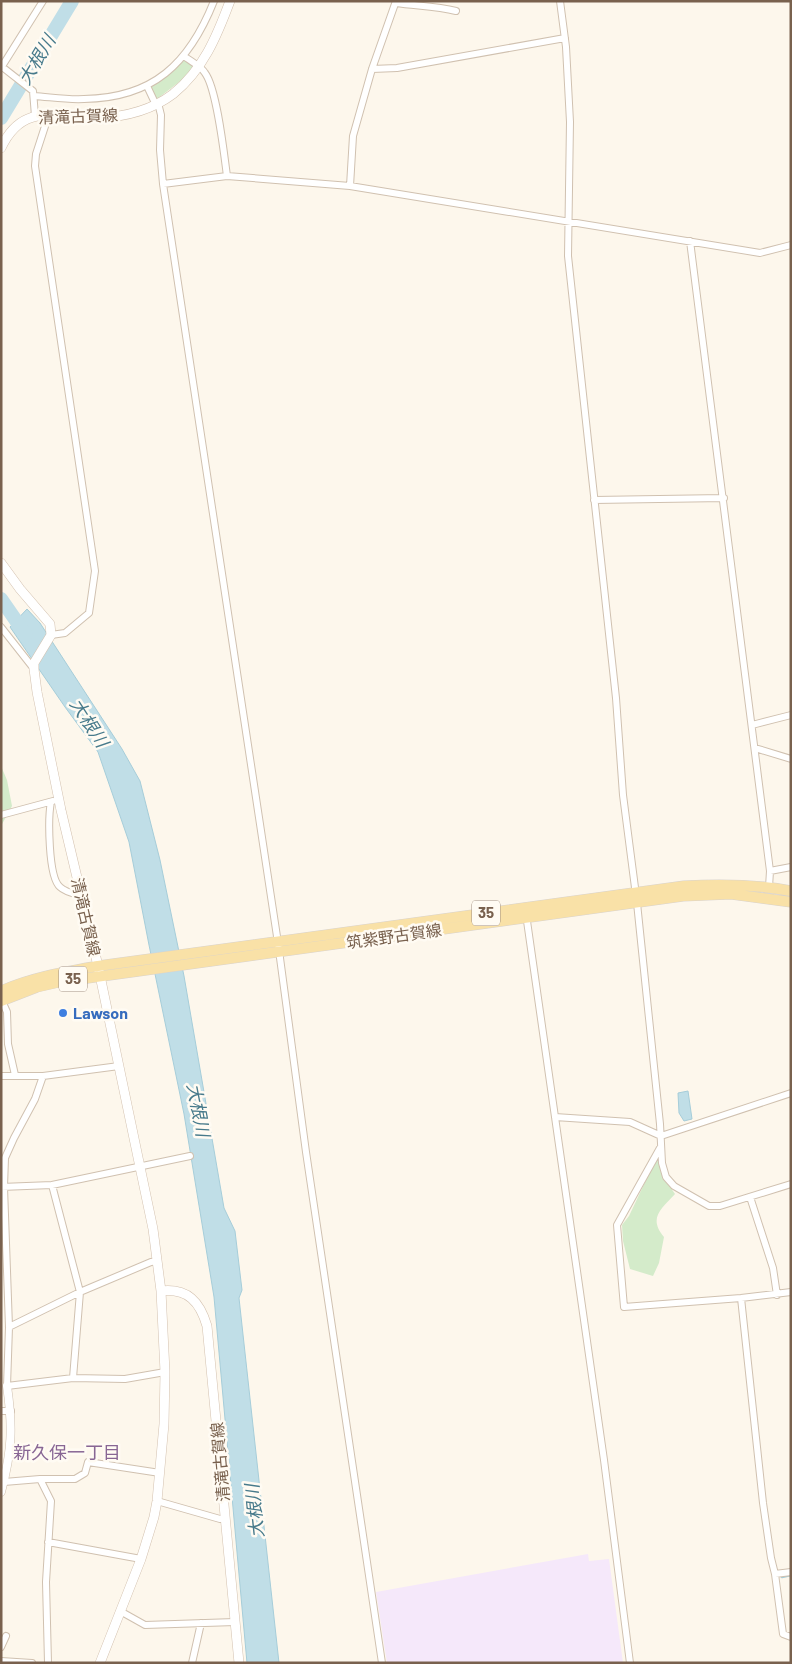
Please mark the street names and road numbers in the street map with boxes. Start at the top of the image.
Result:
street label: 清滝古賀線 [38,105,118,126]
street label: 清滝古賀線 [68,876,105,958]
road number: 35 [472,900,500,926]
street label: 筑紫野古賀線 [345,919,443,952]
road number: 35 [59,966,87,992]
street label: 清滝古賀線 [207,1421,232,1503]

